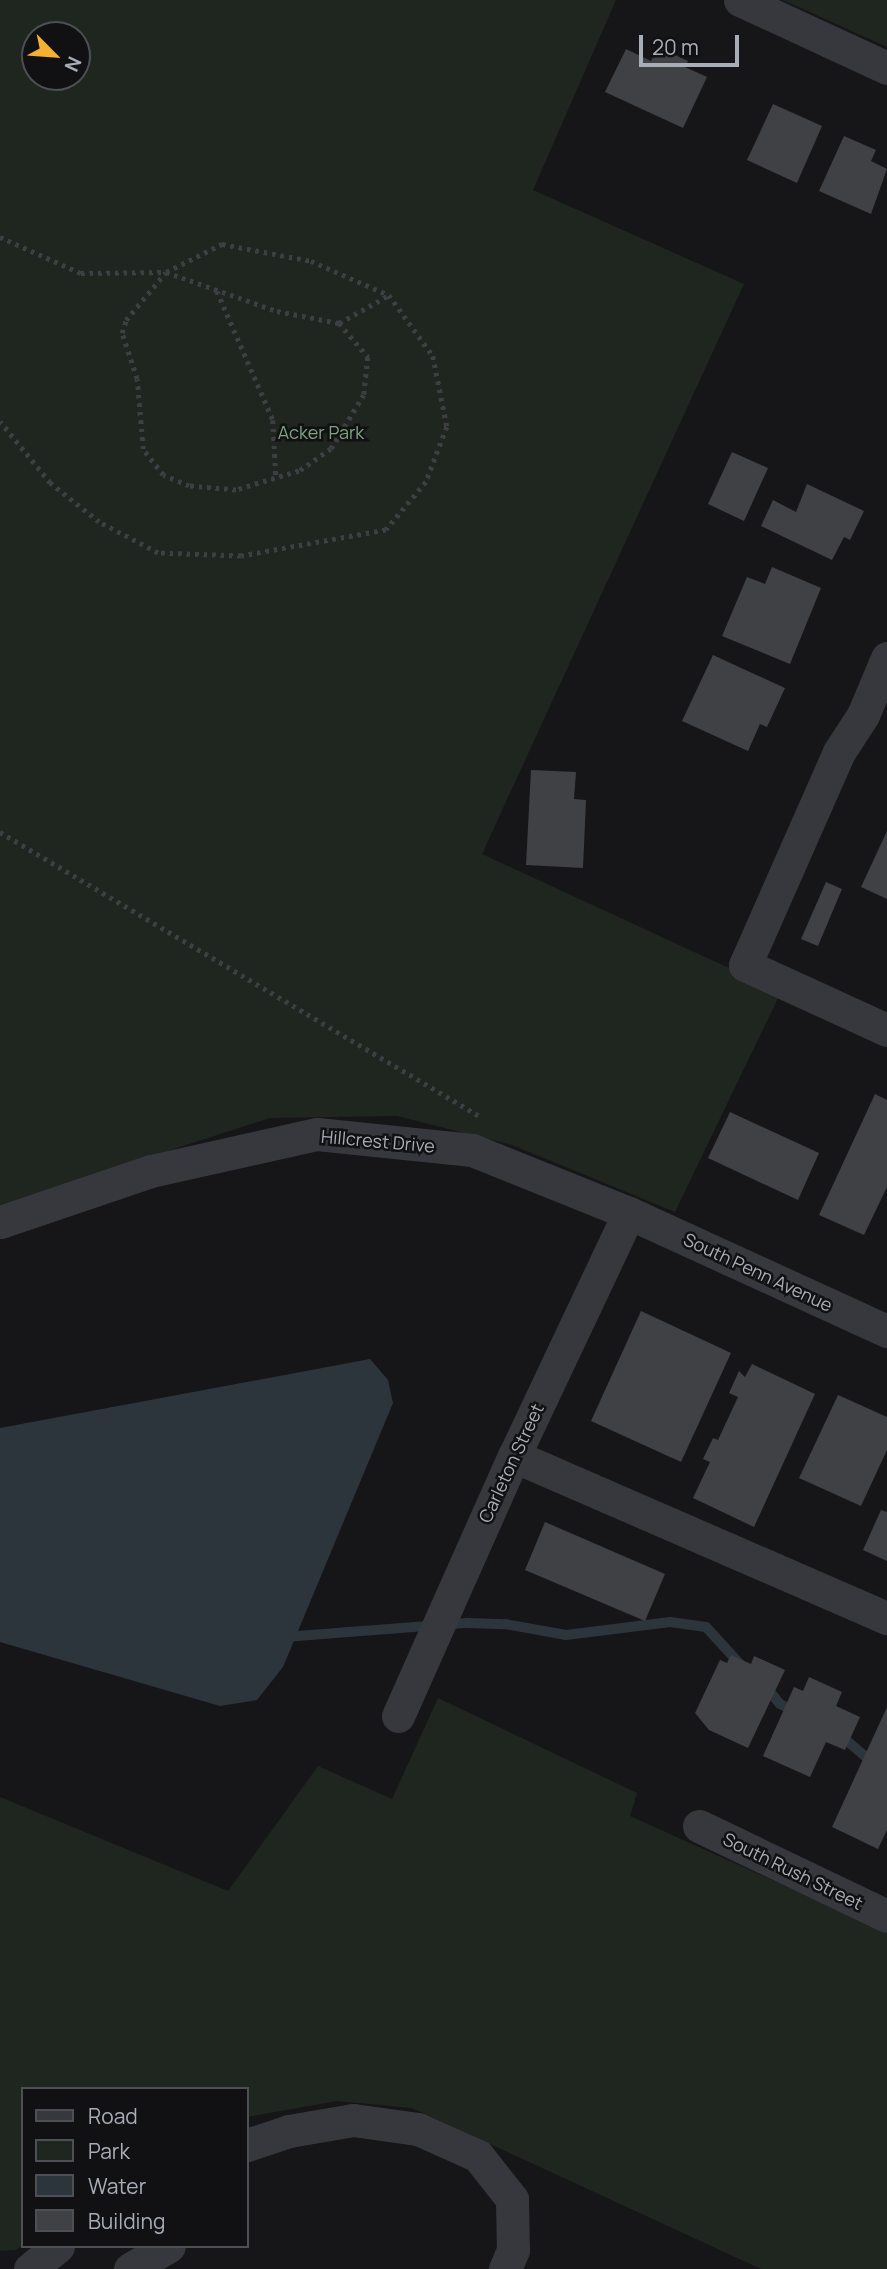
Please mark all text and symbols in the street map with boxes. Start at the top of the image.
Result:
north arrow [21,21,91,91]
scale bar [642,21,742,65]
text: 20 m [652,33,699,61]
text: N [59,52,88,76]
park label: Acker Park [278,421,364,443]
street label: Hillcrest Drive [320,1125,436,1157]
street label: South Penn Avenue [680,1228,836,1316]
street label: Carleton Street [474,1400,548,1526]
street label: South Rush Street [720,1828,866,1914]
legend [21,2087,248,2248]
text: Road [88,2102,138,2130]
text: Park [88,2137,130,2165]
text: Water [88,2172,146,2200]
text: Building [88,2207,165,2235]

